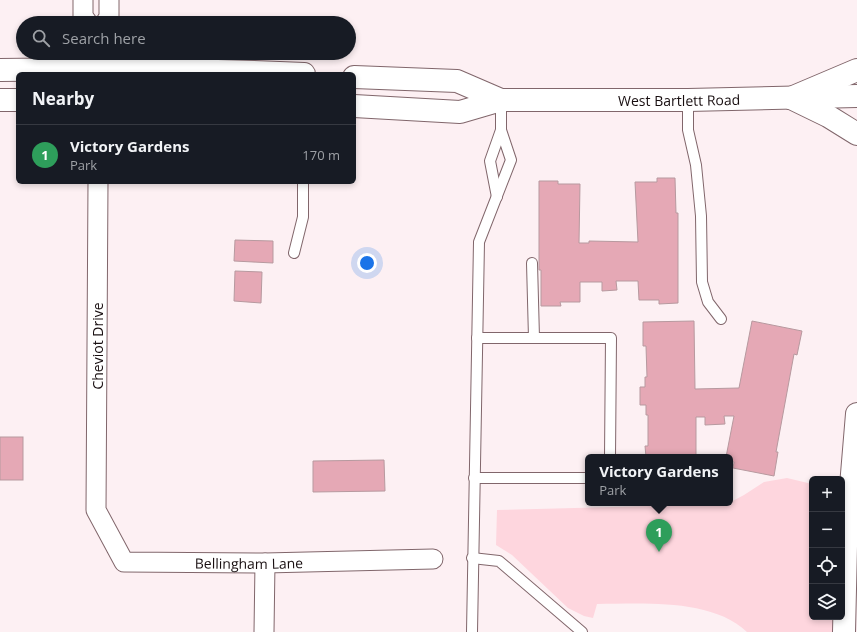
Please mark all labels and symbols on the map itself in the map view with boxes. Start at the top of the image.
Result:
street label: West Bartlett Road [618,89,740,110]
your location [357,253,377,273]
street label: Cheviot Drive [88,302,107,390]
pin: 1 [646,519,672,552]
street label: Bellingham Lane [195,553,303,573]

